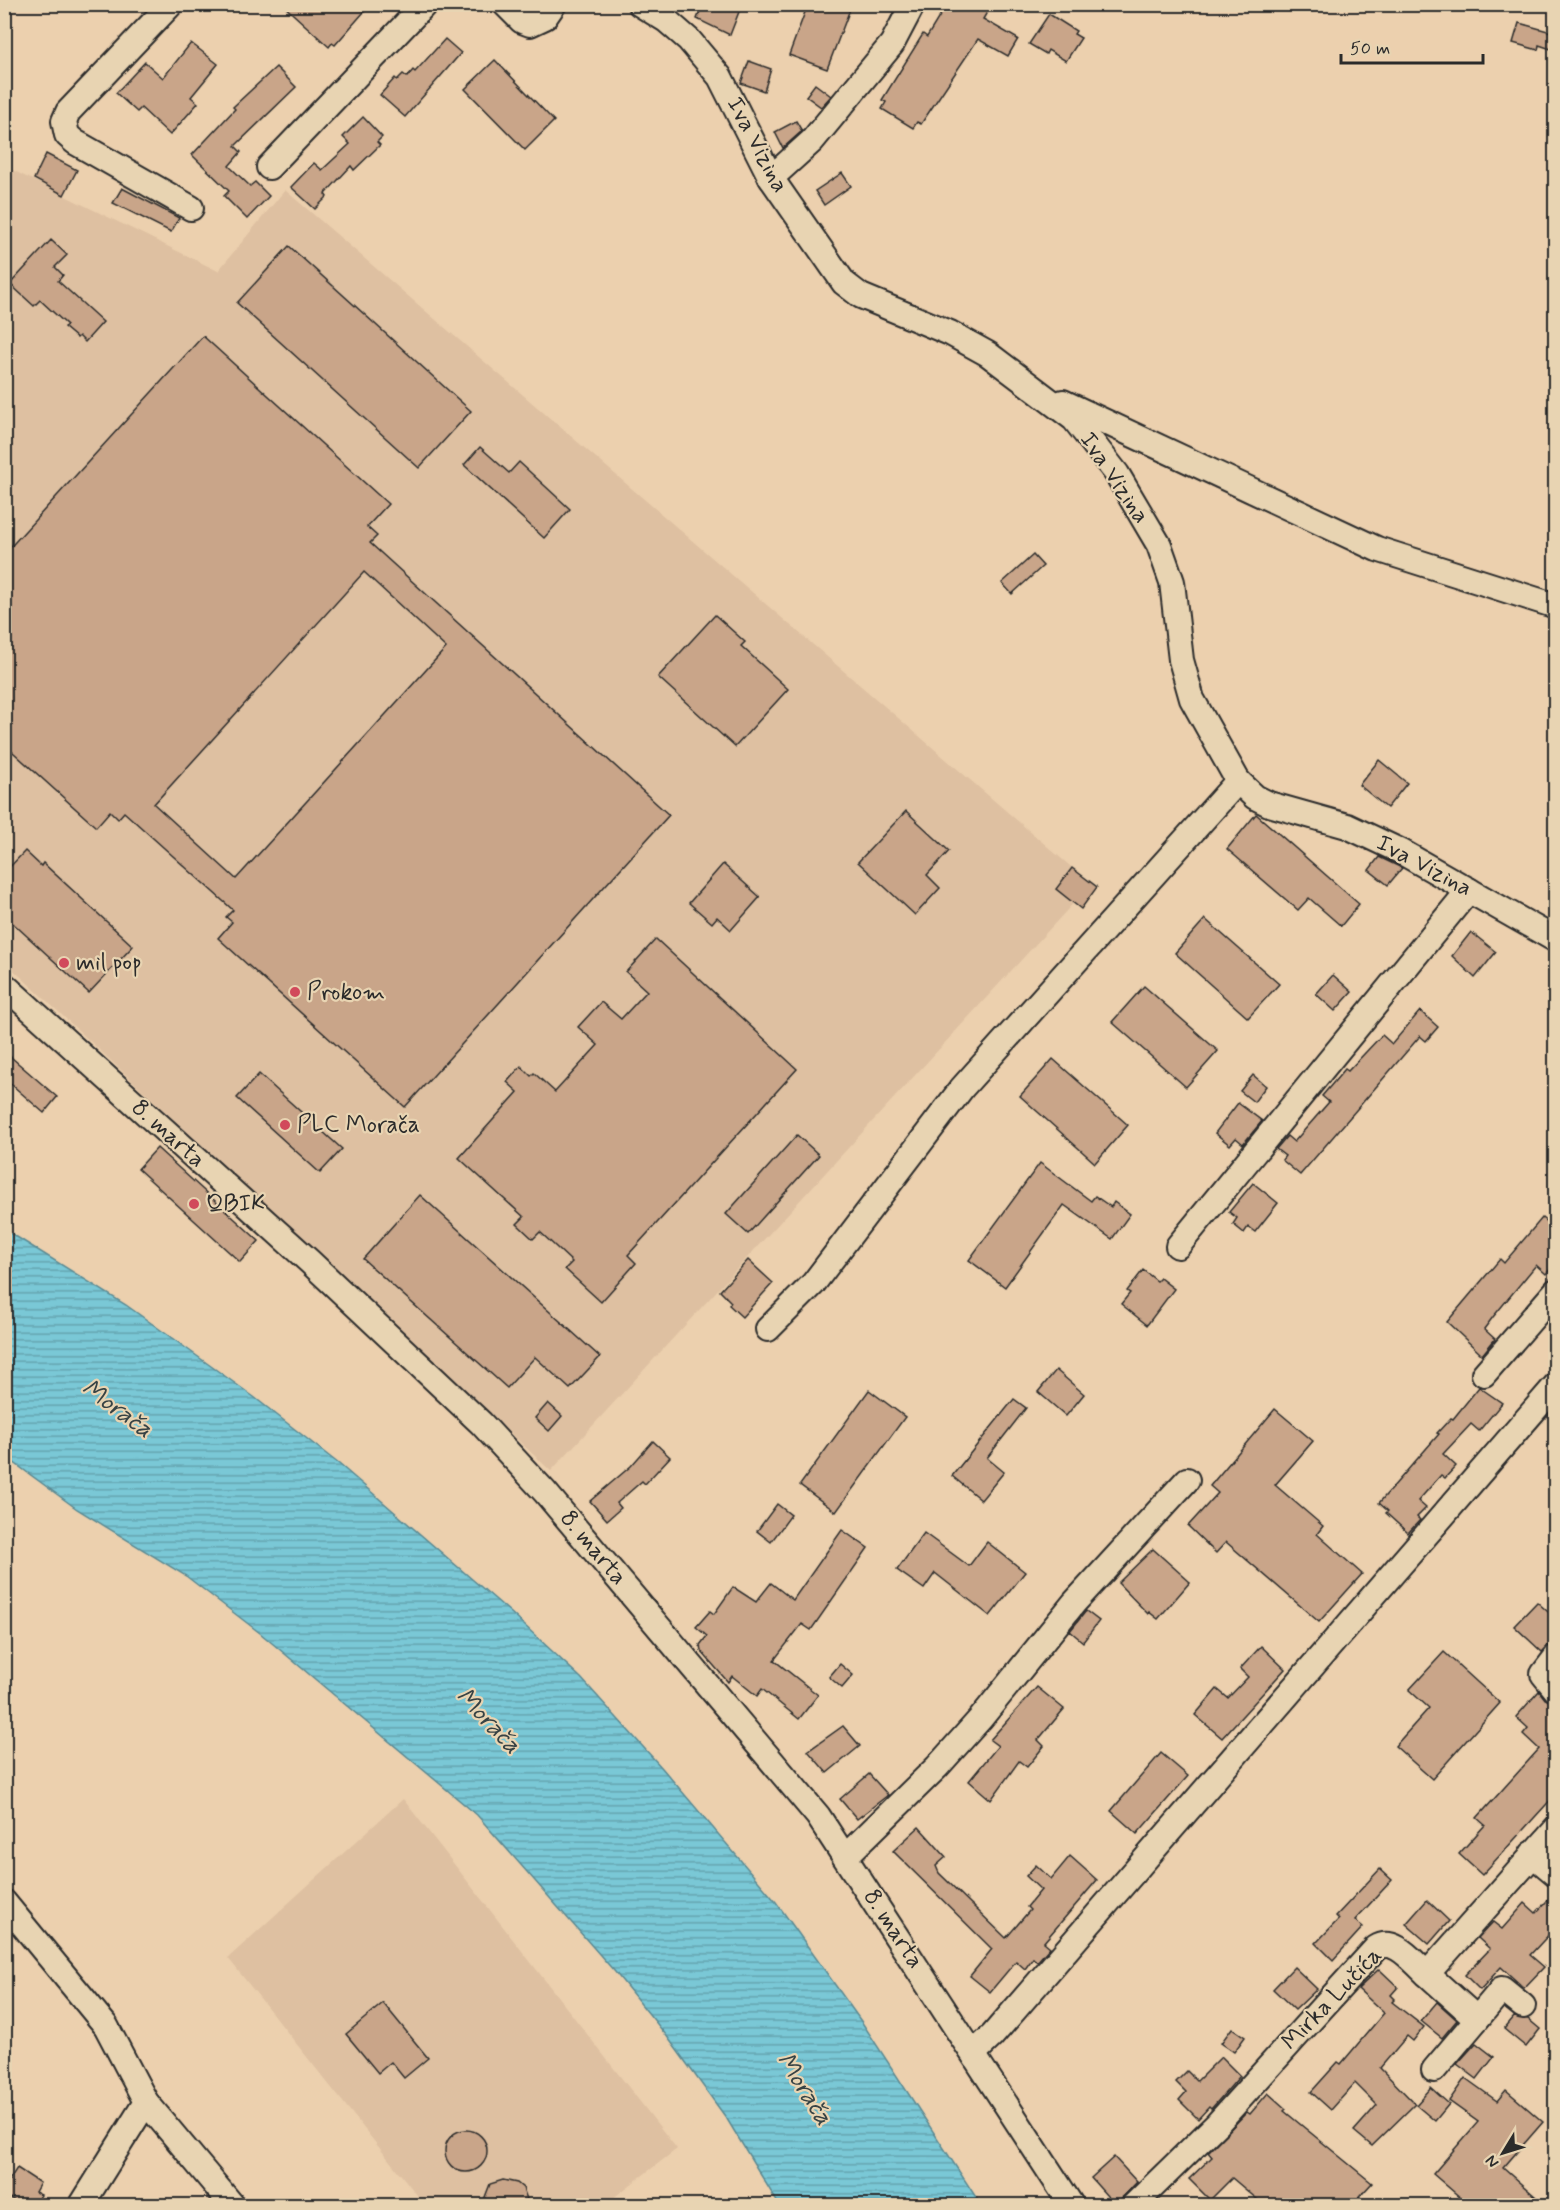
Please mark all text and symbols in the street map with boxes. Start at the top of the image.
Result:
scale bar [1341,27,1484,65]
text: 50 m [1350,37,1390,61]
street label: Iva Vizina [719,92,795,198]
street label: Iva Vizina [1072,426,1156,530]
street label: Iva Vizina [1371,828,1477,904]
place label: mil pop [76,948,142,979]
marker: mil pop [57,956,71,970]
place label: Prokom [307,977,385,1008]
marker: Prokom [288,985,302,999]
street label: 8. marta [125,1093,211,1175]
place label: PLC Morača [297,1110,420,1141]
marker: PLC Morača [278,1118,292,1132]
place label: QBIK [206,1189,265,1220]
marker: QBIK [187,1197,201,1211]
water label: Morača [74,1372,160,1446]
street label: 8. marta [553,1504,633,1592]
water label: Morača [448,1680,528,1762]
street label: 8. marta [856,1883,930,1975]
street label: Mirka Lučića [1275,1941,1389,2057]
water label: Morača [768,2046,840,2132]
north arrow [1473,2123,1533,2183]
text: N [1481,2151,1504,2172]

